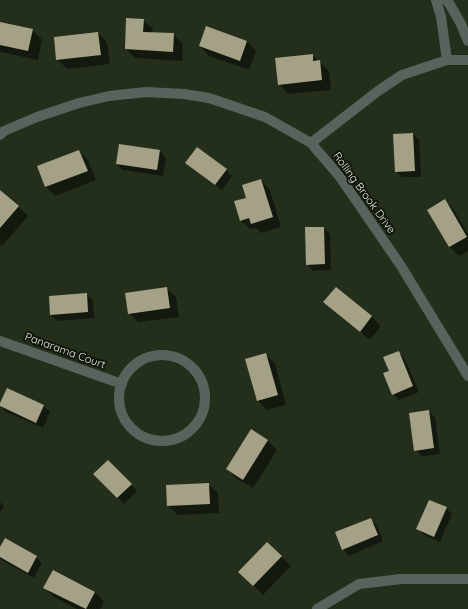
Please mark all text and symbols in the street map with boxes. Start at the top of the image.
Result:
street label: Rolling Brook Drive [330,150,398,236]
street label: Panarama Court [23,330,107,372]

